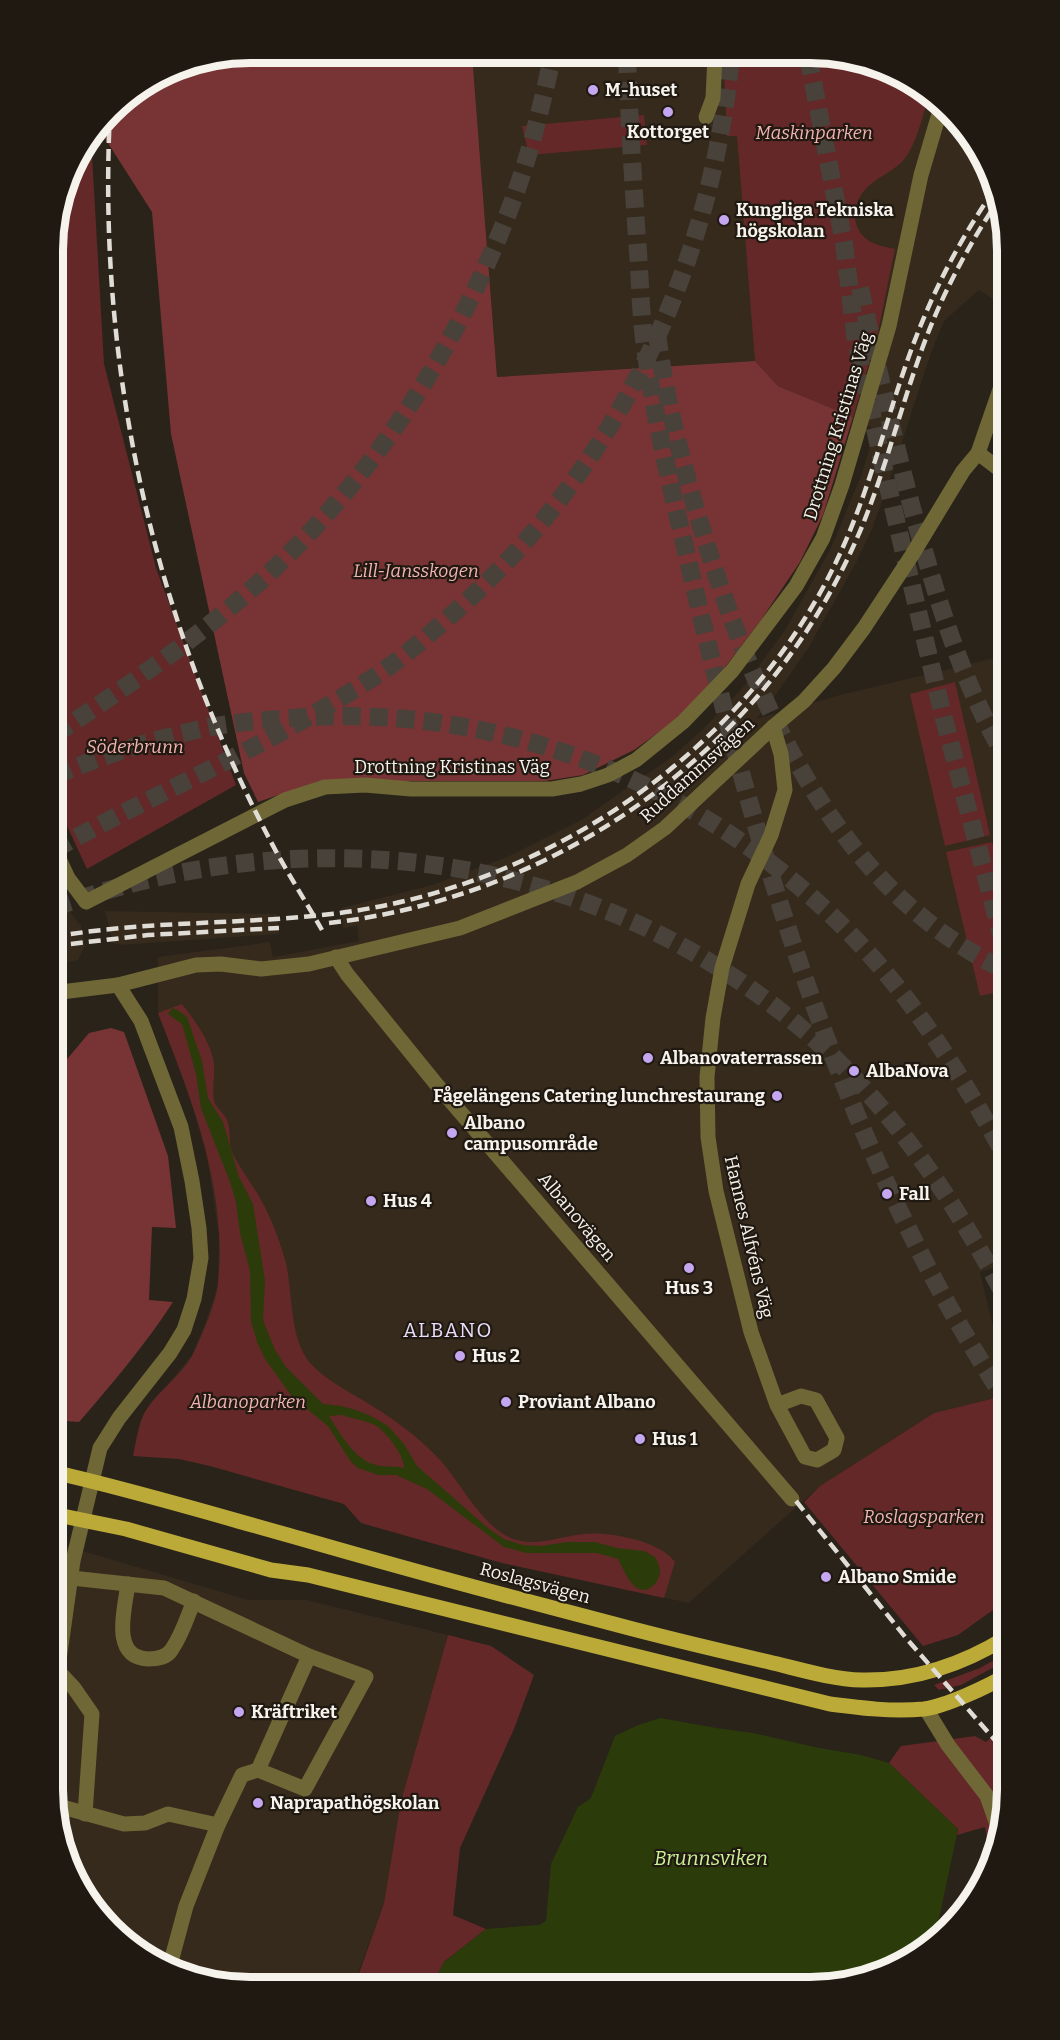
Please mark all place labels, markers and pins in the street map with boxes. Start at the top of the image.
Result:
place label: M-huset [605,79,677,101]
marker: M-huset [586,83,600,97]
marker: Kottorget [661,105,675,119]
place label: Kottorget [627,121,709,143]
place label: Kungliga Tekniska högskolan [736,199,894,242]
marker: Kungliga Tekniska högskolan [717,213,731,227]
place label: Albanovaterrassen [660,1047,823,1069]
marker: Albanovaterrassen [641,1051,655,1065]
place label: AlbaNova [866,1060,949,1082]
marker: AlbaNova [847,1064,861,1078]
place label: Fågelängens Catering lunchrestaurang [433,1085,766,1107]
marker: Fågelängens Catering lunchrestaurang [770,1089,784,1103]
place label: Albano campusområde [464,1112,598,1155]
marker: Albano campusområde [445,1126,459,1140]
place label: Fall [899,1183,930,1205]
marker: Fall [880,1187,894,1201]
place label: Hus 4 [383,1190,432,1212]
marker: Hus 4 [364,1194,378,1208]
marker: Hus 3 [682,1261,696,1275]
place label: Hus 3 [665,1277,713,1299]
place label: Hus 2 [472,1345,520,1367]
marker: Hus 2 [453,1349,467,1363]
place label: Proviant Albano [518,1391,656,1413]
marker: Proviant Albano [499,1395,513,1409]
place label: Hus 1 [652,1428,698,1450]
marker: Hus 1 [633,1432,647,1446]
place label: Albano Smide [838,1566,956,1588]
marker: Albano Smide [819,1570,833,1584]
place label: Kräftriket [251,1701,337,1723]
marker: Kräftriket [232,1705,246,1719]
place label: Naprapathögskolan [270,1792,440,1814]
marker: Naprapathögskolan [251,1796,265,1810]

